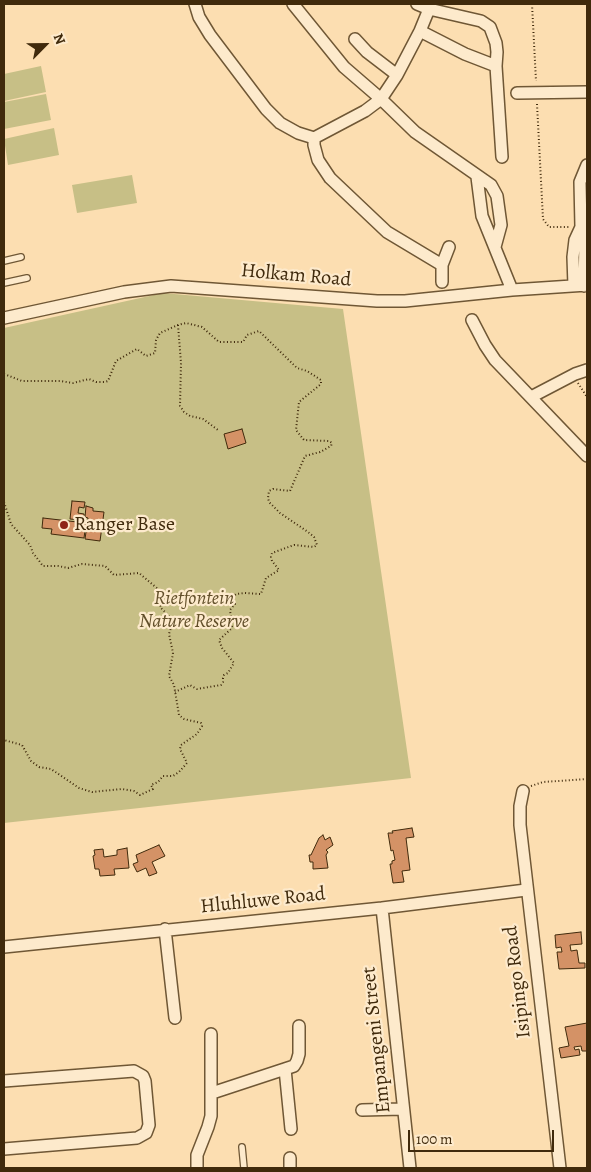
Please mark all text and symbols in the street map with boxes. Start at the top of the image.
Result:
north arrow [20,20,70,70]
text: N [49,31,70,47]
street label: Holkam Road [240,259,352,293]
place label: Ranger Base [74,513,175,537]
marker: Ranger Base [58,519,70,531]
park label: Rietfontein Nature Reserve [139,587,249,634]
street label: Hluhluwe Road [199,883,327,919]
street label: Isipingo Road [499,924,537,1040]
street label: Empangeni Street [357,965,397,1115]
scale bar [411,1120,557,1152]
text: 100 m [416,1129,453,1149]

